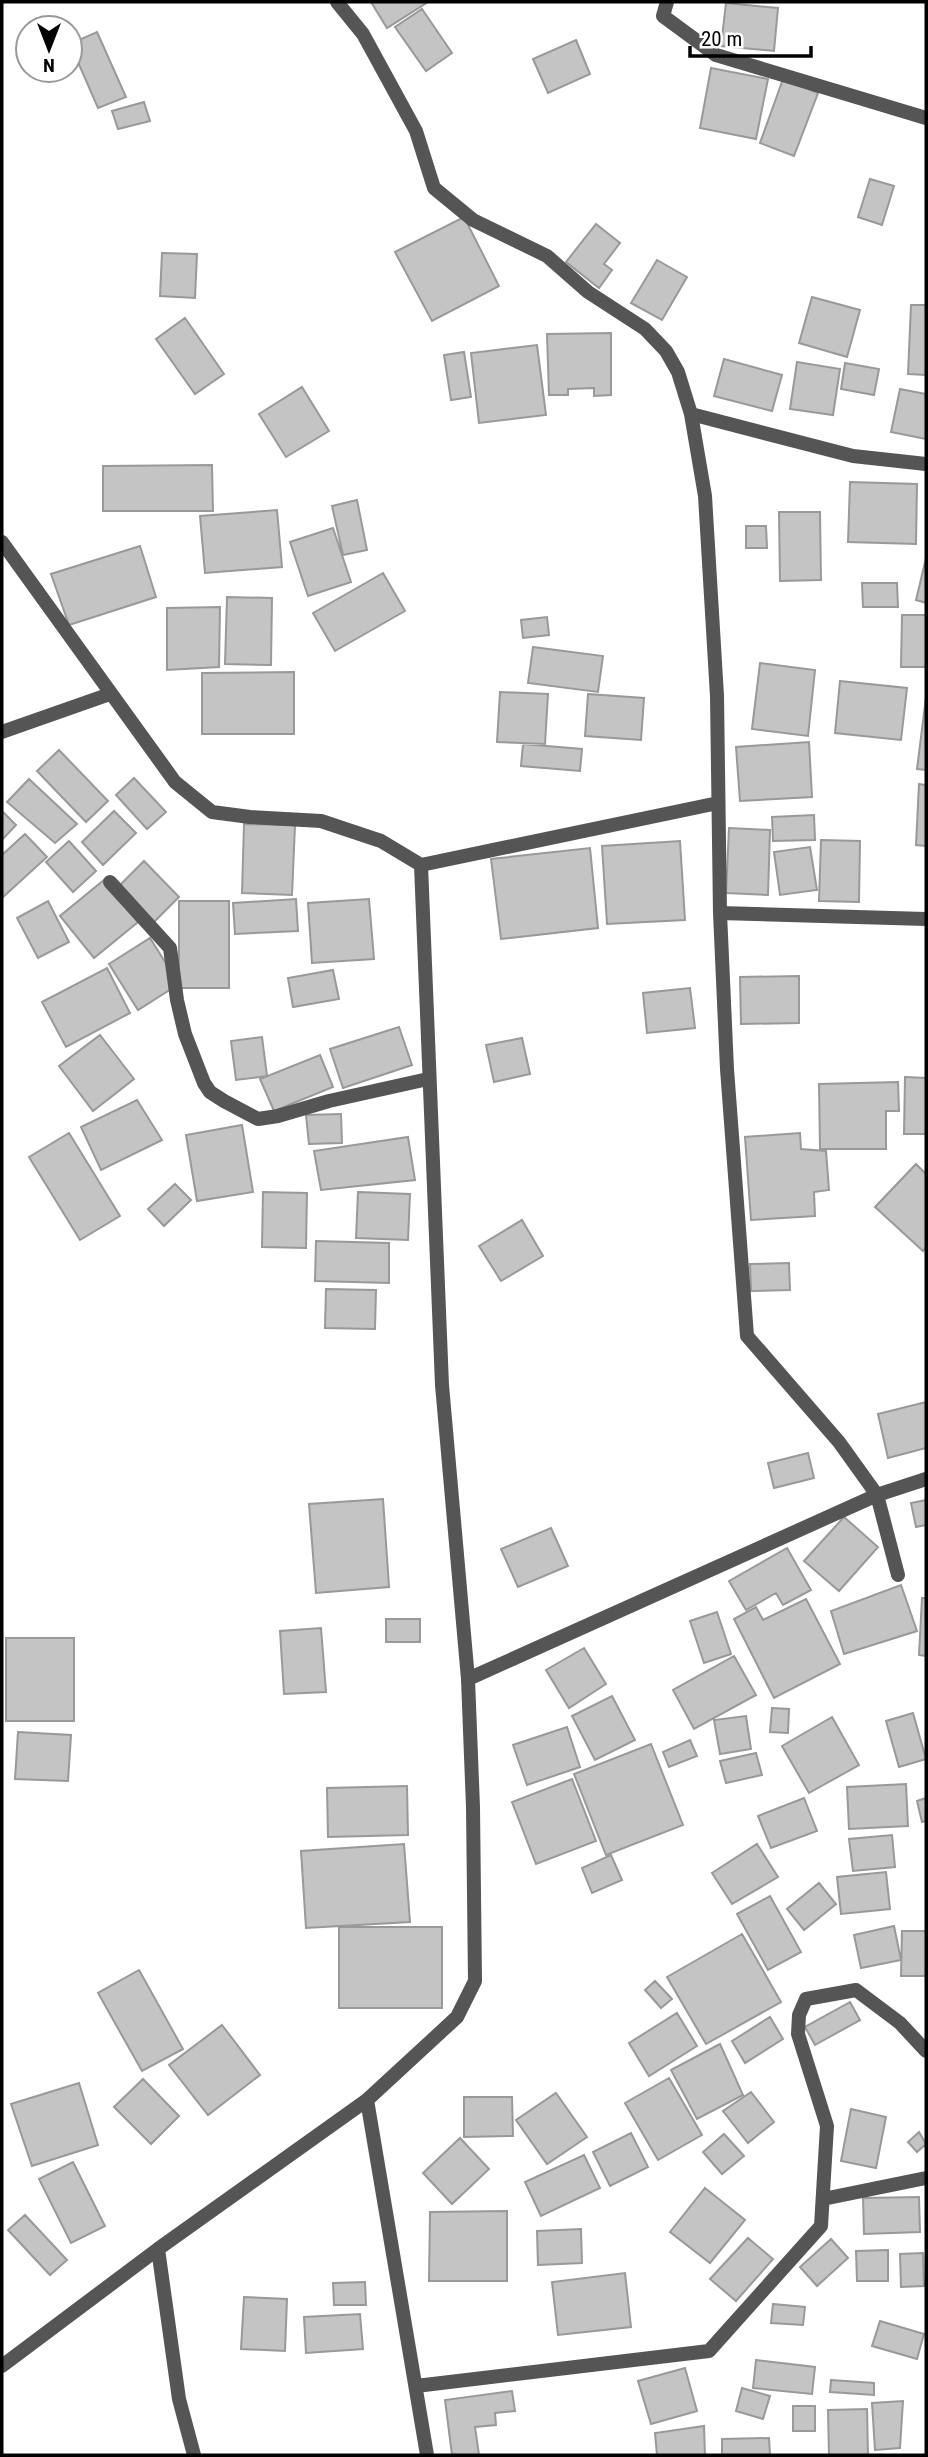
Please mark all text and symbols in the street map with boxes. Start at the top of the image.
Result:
north arrow [14,14,84,84]
scale bar [690,14,811,58]
text: 20 m [701,27,742,51]
text: N [43,54,55,77]

